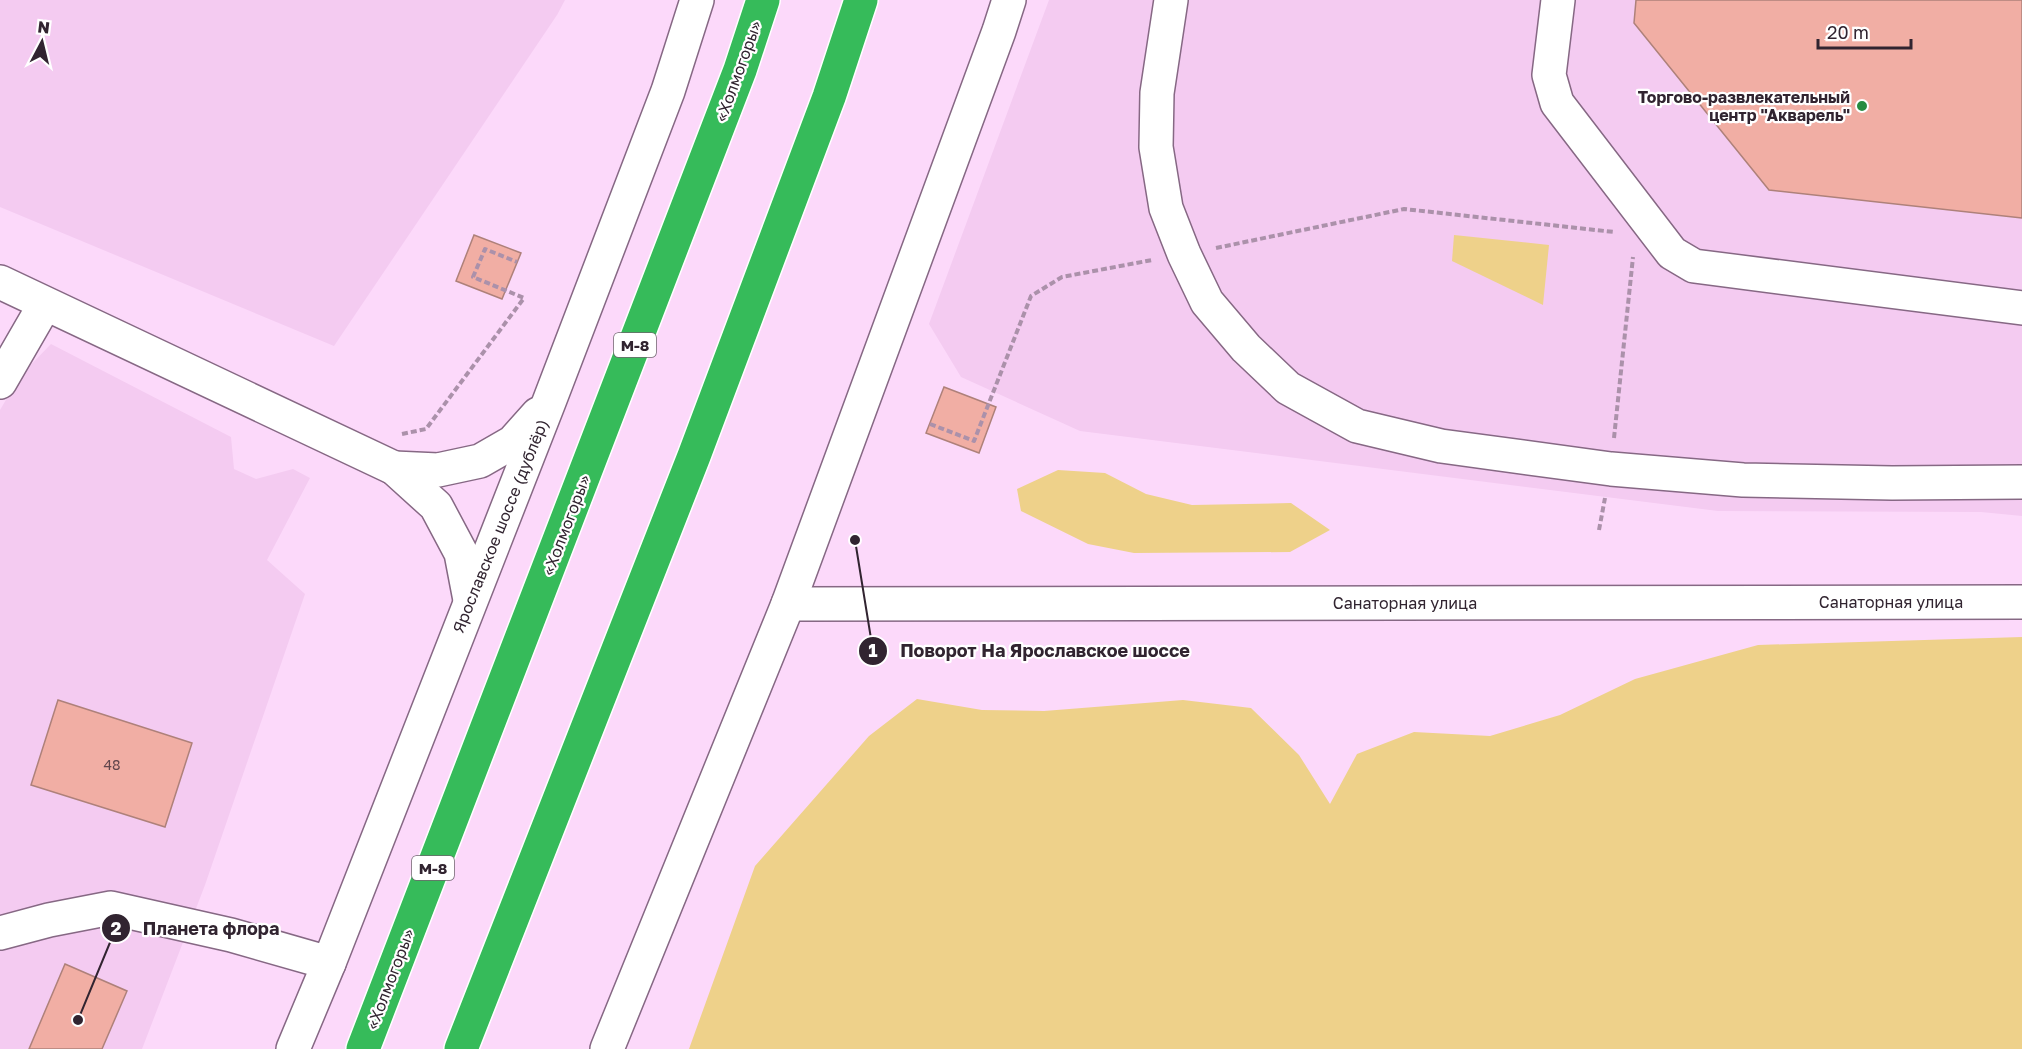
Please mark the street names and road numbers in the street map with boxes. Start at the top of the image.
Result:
street label: «Холмогоры» [710,18,766,124]
road number: М-8 [614,333,656,357]
street label: Ярославское шоссе (дублёр) [448,416,552,636]
street label: «Холмогоры» [538,472,594,578]
street label: Санаторная улица [1819,592,1963,612]
street label: Санаторная улица [1333,593,1477,613]
road number: М-8 [412,856,454,880]
street label: «Холмогоры» [362,926,418,1032]

